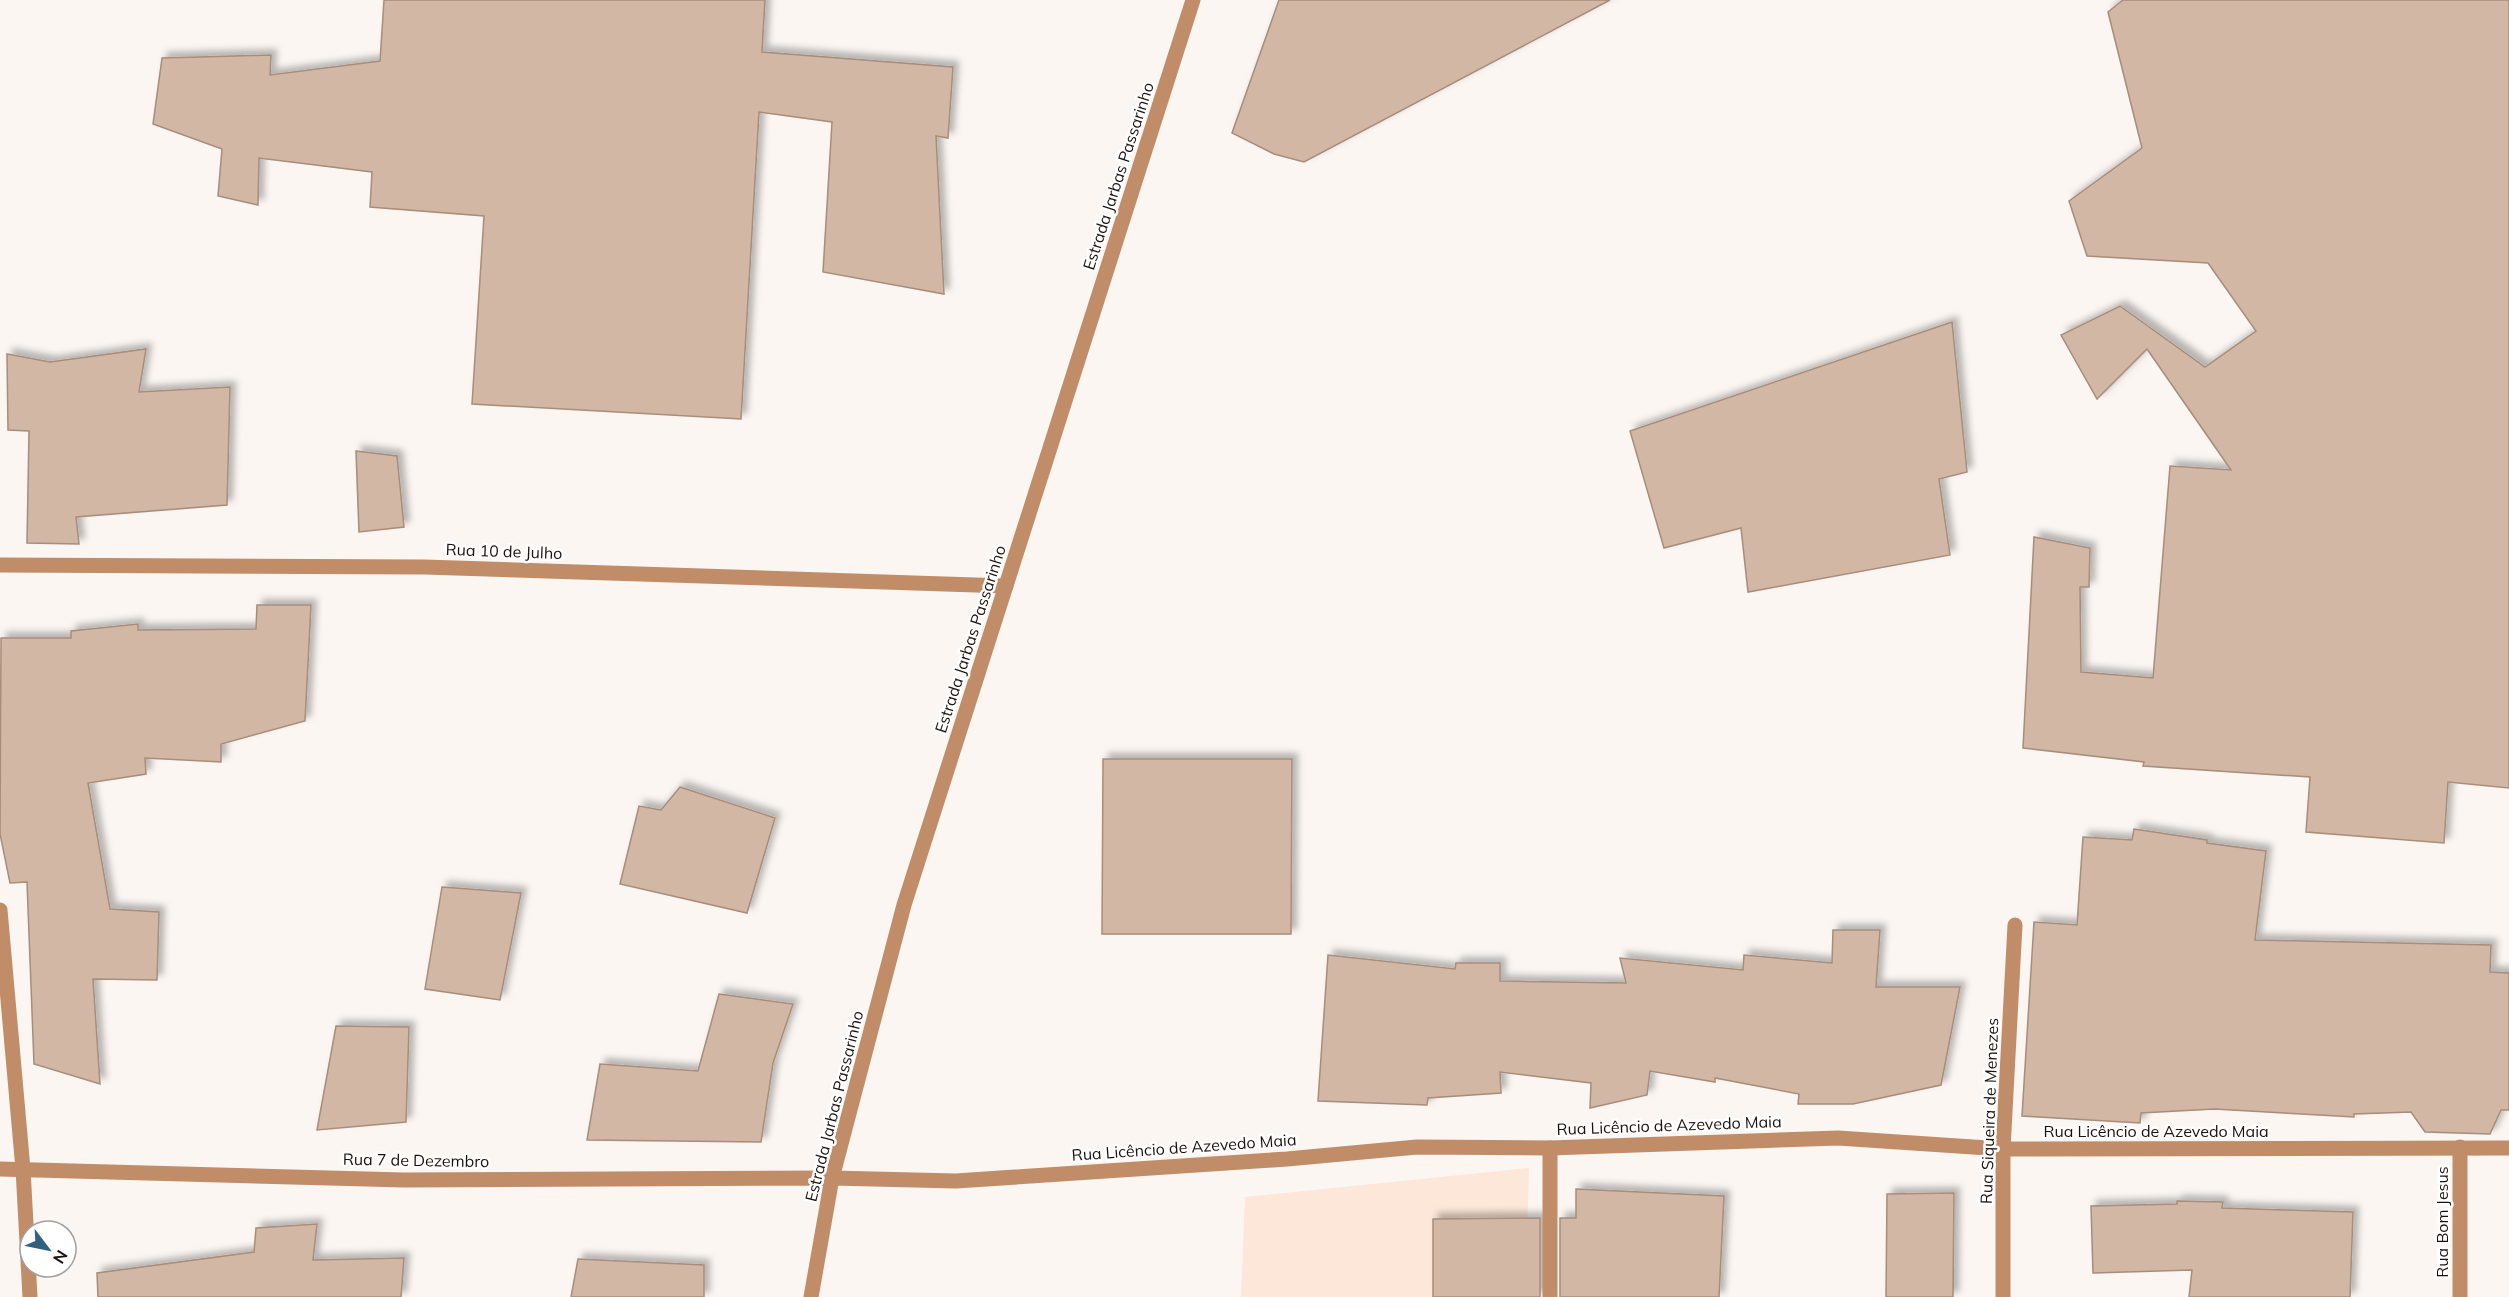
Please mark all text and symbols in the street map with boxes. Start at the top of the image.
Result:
street label: Estrada Jarbas Passarinho [1078,80,1158,272]
street label: Rua 10 de Julho [445,539,563,563]
street label: Estrada Jarbas Passarinho [930,543,1010,735]
street label: Estrada Jarbas Passarinho [801,1008,867,1204]
street label: Rua Siqueira de Menezes [1976,1017,2002,1205]
street label: Rua Licêncio de Azevedo Maia [1556,1111,1782,1139]
street label: Rua Licêncio de Azevedo Maia [2043,1121,2269,1141]
street label: Rua Licêncio de Azevedo Maia [1071,1129,1297,1165]
street label: Rua 7 de Dezembro [343,1149,489,1171]
street label: Rua Bom Jesus [2432,1166,2452,1278]
north arrow [18,1219,78,1279]
text: N [49,1247,72,1267]

